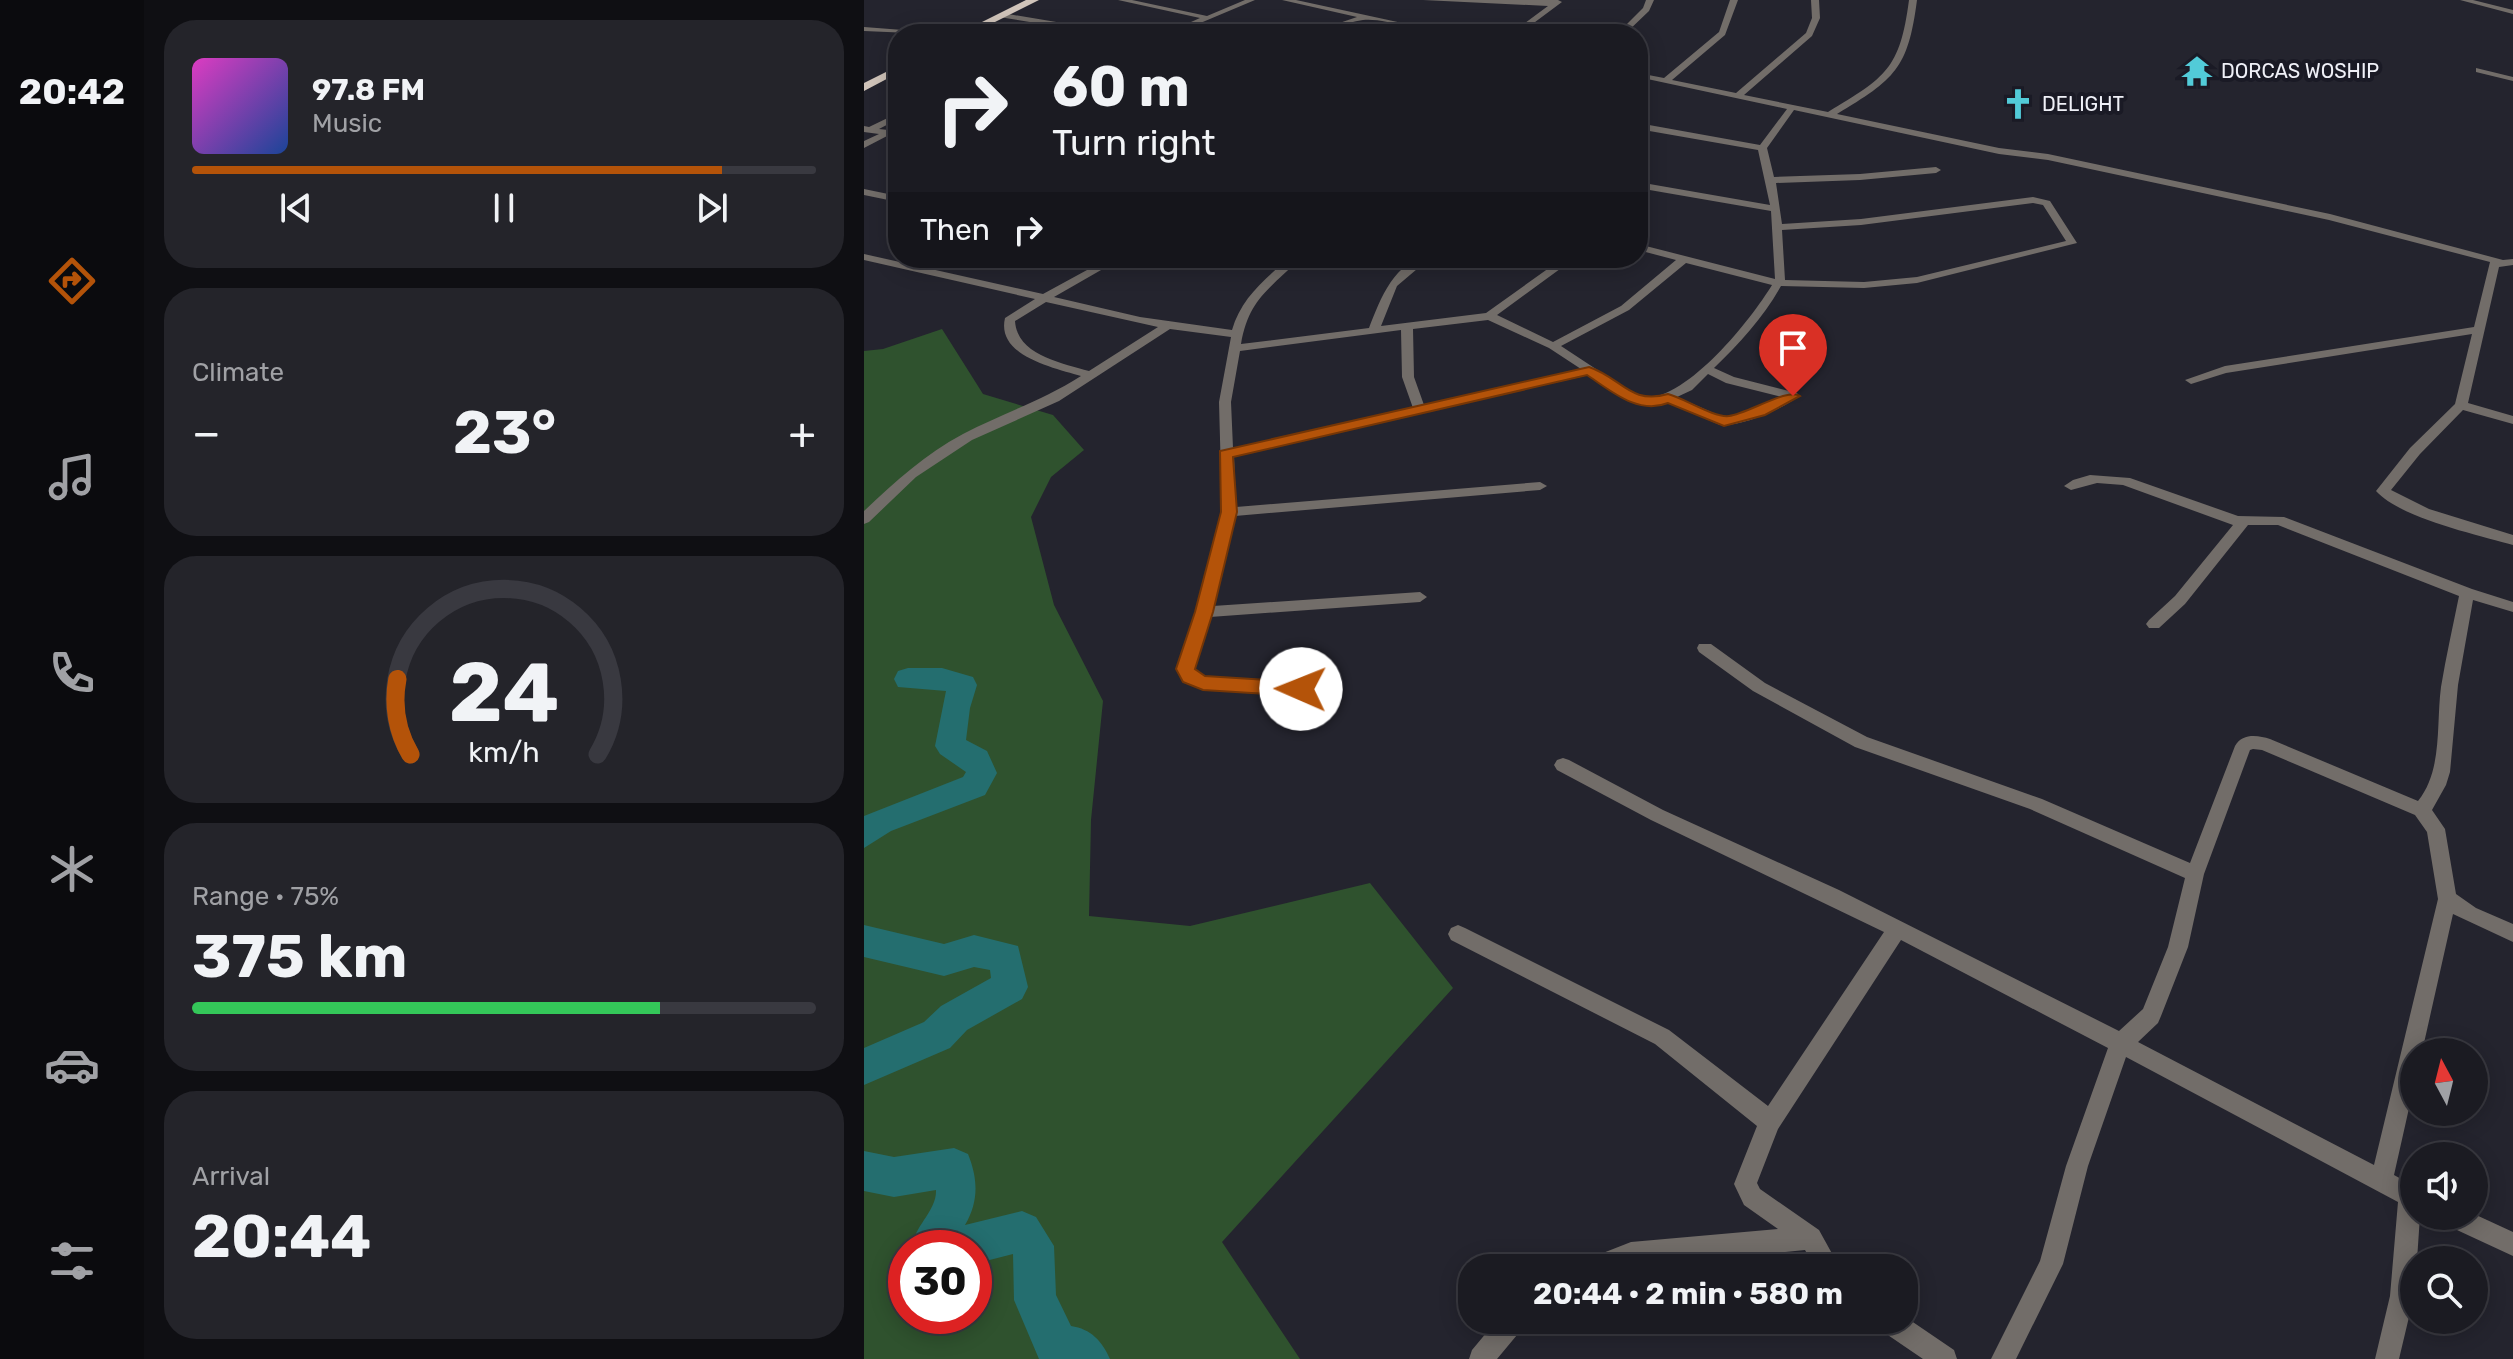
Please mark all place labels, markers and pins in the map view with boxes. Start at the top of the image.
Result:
temple icon: DORCAS WOSHIP [2180,54,2214,88]
place label: DORCAS WOSHIP [2221,59,2379,83]
church icon: DELIGHT [2001,87,2035,121]
place label: DELIGHT [2042,92,2125,116]
pin [1759,314,1827,396]

